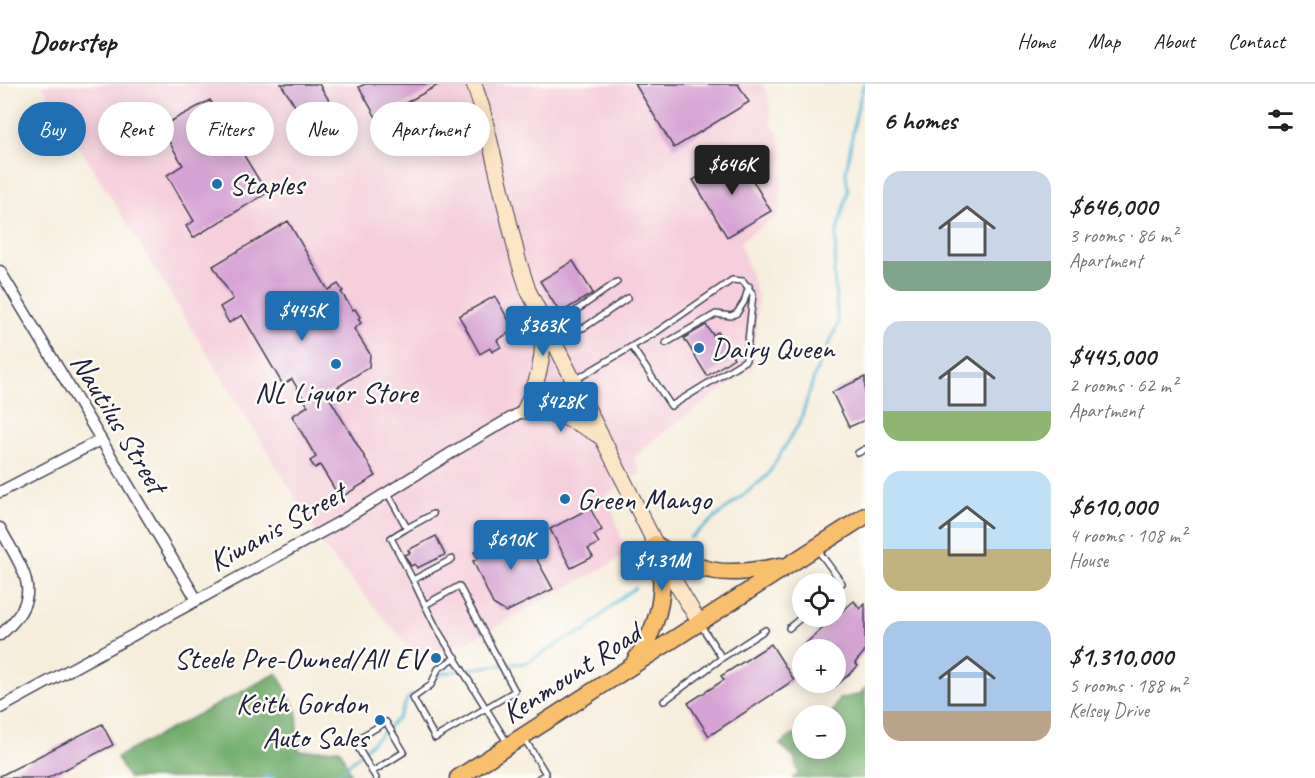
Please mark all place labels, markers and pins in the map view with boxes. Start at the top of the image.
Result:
pin: $646K [690,145,774,196]
place label: Staples [229,165,306,203]
marker: Staples [210,177,224,191]
pin: $445K [260,291,344,342]
pin: $363K [501,306,585,357]
place label: Dairy Queen [711,329,836,367]
marker: Dairy Queen [692,341,706,355]
marker: NL Liquor Store [329,357,343,371]
place label: NL Liquor Store [254,373,420,411]
pin: $428K [519,382,603,433]
place label: Green Mango [577,480,713,518]
marker: Green Mango [558,492,572,506]
pin: $610K [469,520,553,571]
pin: $1.31M [613,541,711,592]
place label: Steele Pre-Owned/All EV [174,639,429,677]
marker: Steele Pre-Owned/All EV [429,651,443,665]
place label: Keith Gordon Auto Sales [236,684,371,756]
marker: Keith Gordon Auto Sales [373,713,387,727]

